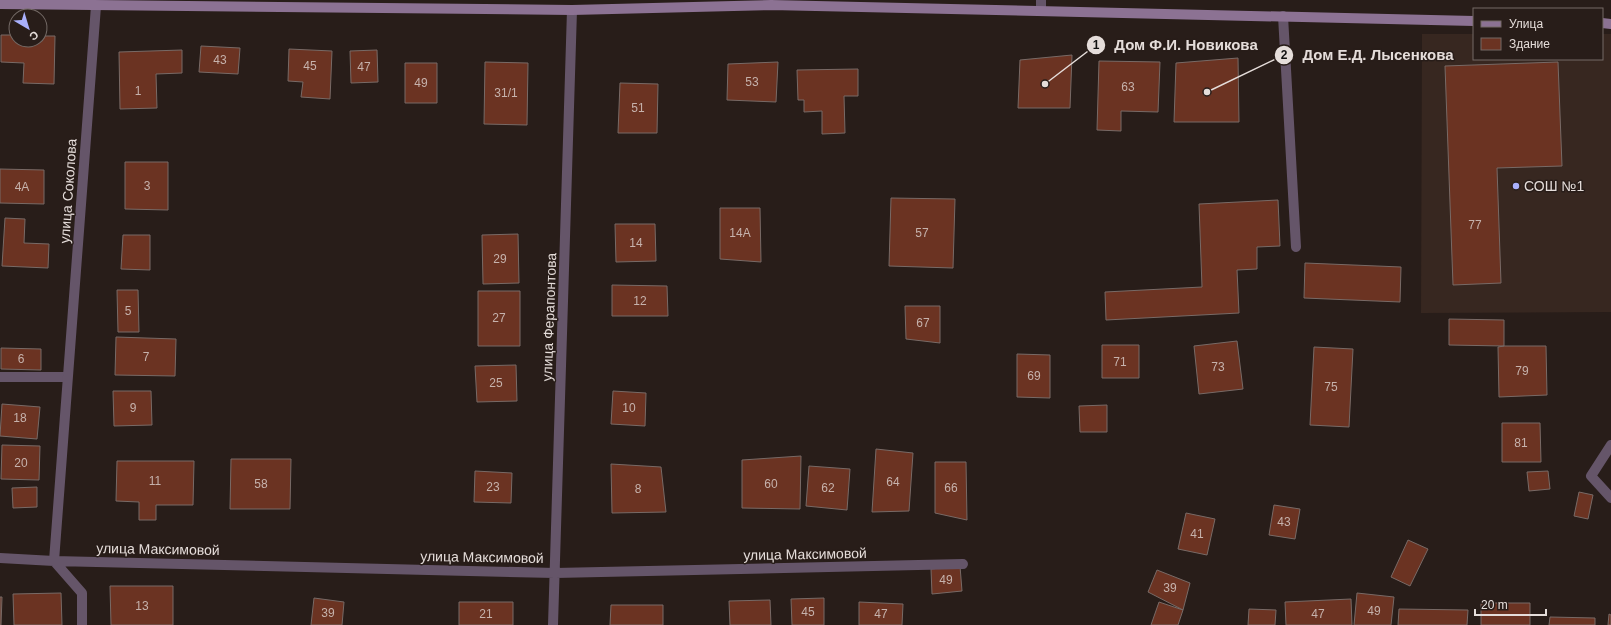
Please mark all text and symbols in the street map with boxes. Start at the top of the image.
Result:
north arrow [8,8,48,48]
legend [1473,8,1603,60]
text: Улица [1509,17,1543,31]
text: С [27,29,41,43]
callout: Дом Ф.И. Новикова [1086,31,1266,58]
text: Дом Ф.И. Новикова [1114,36,1258,53]
text: Здание [1509,37,1550,51]
text: 1 [1093,38,1100,52]
callout: Дом Е.Д. Лысенкова [1274,42,1462,69]
text: Дом Е.Д. Лысенкова [1302,46,1454,63]
text: 2 [1281,48,1288,62]
house number: 43 [213,53,227,67]
house number: 45 [303,59,317,73]
house number: 47 [357,60,371,74]
house number: 53 [745,75,759,89]
house number: 49 [414,76,428,90]
house number: 63 [1121,80,1135,94]
house number: 1 [135,84,142,98]
house number: 31/1 [494,86,518,100]
house number: 51 [631,101,645,115]
street label: улица Соколова [56,138,80,244]
place label: СОШ №1 [1524,178,1584,194]
house number: 3 [144,179,151,193]
house number: 4А [15,180,29,194]
marker: СОШ №1 [1511,181,1521,191]
house number: 77 [1468,218,1482,232]
house number: 14А [729,226,751,240]
house number: 57 [915,226,929,240]
house number: 14 [629,236,643,250]
house number: 29 [493,252,507,266]
street label: улица Ферапонтова [539,252,559,382]
house number: 12 [633,294,647,308]
house number: 5 [125,304,132,318]
house number: 27 [492,311,506,325]
house number: 67 [916,316,930,330]
house number: 7 [143,350,150,364]
house number: 6 [18,352,25,366]
house number: 71 [1113,355,1127,369]
house number: 73 [1211,360,1225,374]
house number: 79 [1515,364,1529,378]
house number: 69 [1027,369,1041,383]
house number: 25 [489,376,503,390]
house number: 75 [1324,380,1338,394]
house number: 9 [130,401,137,415]
house number: 10 [622,401,636,415]
house number: 18 [13,411,27,425]
house number: 81 [1514,436,1528,450]
house number: 20 [14,456,28,470]
house number: 11 [149,474,162,488]
house number: 64 [886,475,900,489]
house number: 58 [254,477,268,491]
house number: 60 [764,477,778,491]
house number: 23 [486,480,500,494]
house number: 62 [821,481,835,495]
house number: 66 [944,481,958,495]
house number: 8 [635,482,642,496]
house number: 43 [1277,515,1291,529]
house number: 41 [1190,527,1204,541]
street label: улица Максимовой [96,540,220,558]
street label: улица Максимовой [743,545,867,563]
street label: улица Максимовой [420,548,544,566]
house number: 49 [939,573,953,587]
house number: 39 [1163,581,1177,595]
scale bar [1475,591,1546,617]
text: 20 m [1481,598,1508,612]
house number: 13 [135,599,149,613]
house number: 49 [1367,604,1381,618]
house number: 45 [801,605,815,619]
house number: 39 [321,606,335,620]
house number: 21 [479,607,493,621]
house number: 47 [874,607,888,621]
house number: 47 [1311,607,1325,621]

